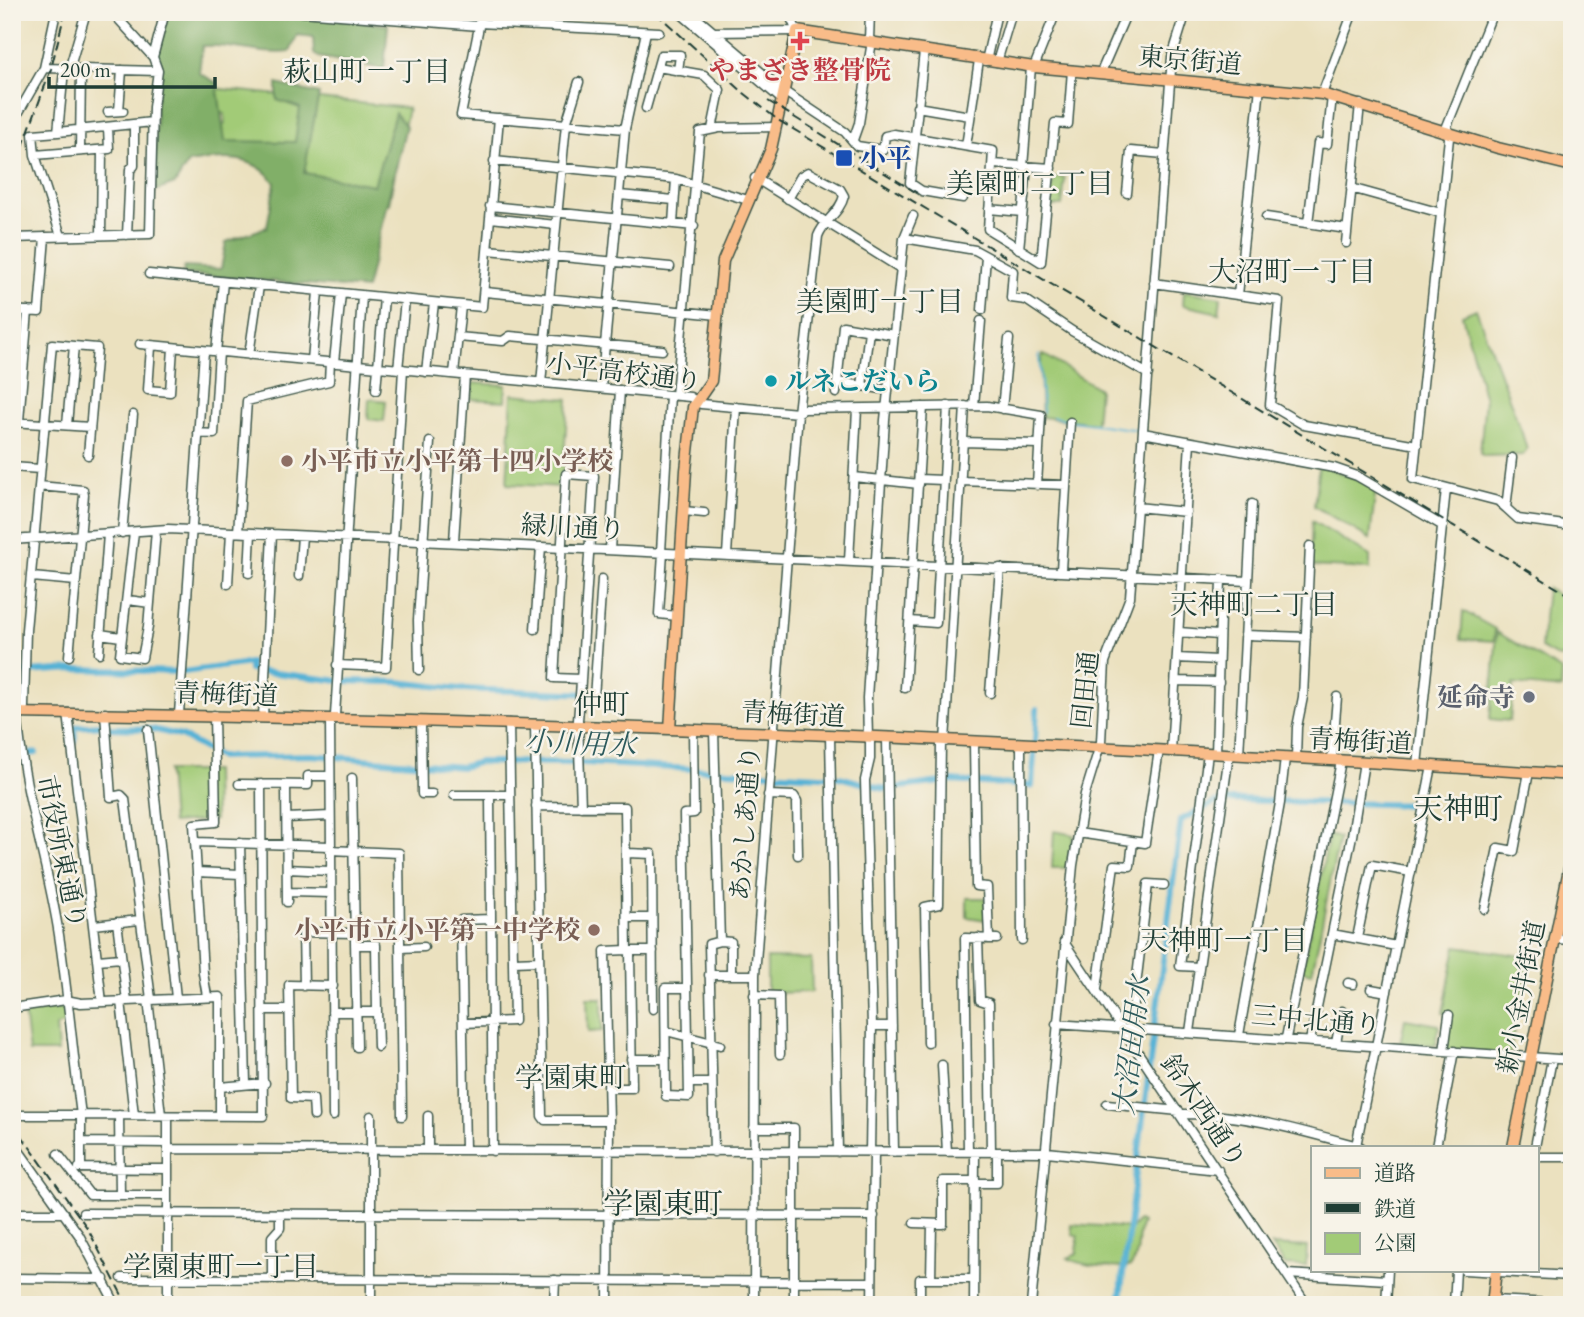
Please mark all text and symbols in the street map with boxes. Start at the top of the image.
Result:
marker: やまざき整骨院 [790,31,810,51]
street label: 東京街道 [1137,39,1243,81]
scale bar [49,46,215,90]
district label: 萩山町一丁目 [283,53,451,89]
place label: やまざき整骨院 [709,53,891,87]
text: 200 m [60,56,111,83]
place label: 小平 [860,141,912,175]
marker: 小平 [834,148,854,168]
district label: 美園町二丁目 [946,165,1114,201]
district label: 大沼町一丁目 [1208,253,1376,289]
district label: 美園町一丁目 [796,283,964,319]
street label: 小平高校通り [545,346,703,398]
place label: ルネこだいら [785,364,940,398]
marker: ルネこだいら [763,373,779,389]
place label: 小平市立小平第十四小学校 [301,444,613,478]
marker: 小平市立小平第十四小学校 [279,453,295,469]
street label: 緑川通り [520,507,626,547]
district label: 天神町二丁目 [1170,586,1338,622]
street label: 回田通 [1064,649,1106,731]
street label: 青梅街道 [173,675,279,713]
place label: 延命寺 [1437,680,1515,714]
district label: 仲町 [574,686,630,722]
marker: 延命寺 [1521,689,1537,705]
street label: 青梅街道 [740,694,846,734]
street label: 青梅街道 [1307,721,1413,761]
water label: 小川用水 [523,723,640,763]
street label: あかしあ通り [723,744,767,902]
street label: 市役所東通り [29,772,95,932]
district label: 天神町 [1413,789,1503,828]
place label: 小平市立小平第一中学校 [294,913,580,947]
street label: 新小金井街道 [1489,917,1553,1077]
marker: 小平市立小平第一中学校 [586,922,602,938]
district label: 天神町一丁目 [1140,922,1308,958]
water label: 大沼田用水 [1105,970,1158,1117]
street label: 三中北通り [1250,997,1382,1043]
street label: 鈴木西通り [1154,1048,1254,1174]
district label: 学園東町 [515,1059,627,1095]
legend [1311,1146,1538,1272]
text: 道路 [1374,1159,1416,1186]
district label: 学園東町 [603,1184,723,1223]
text: 鉄道 [1374,1195,1416,1222]
text: 公園 [1374,1229,1416,1256]
district label: 学園東町一丁目 [123,1248,319,1284]

